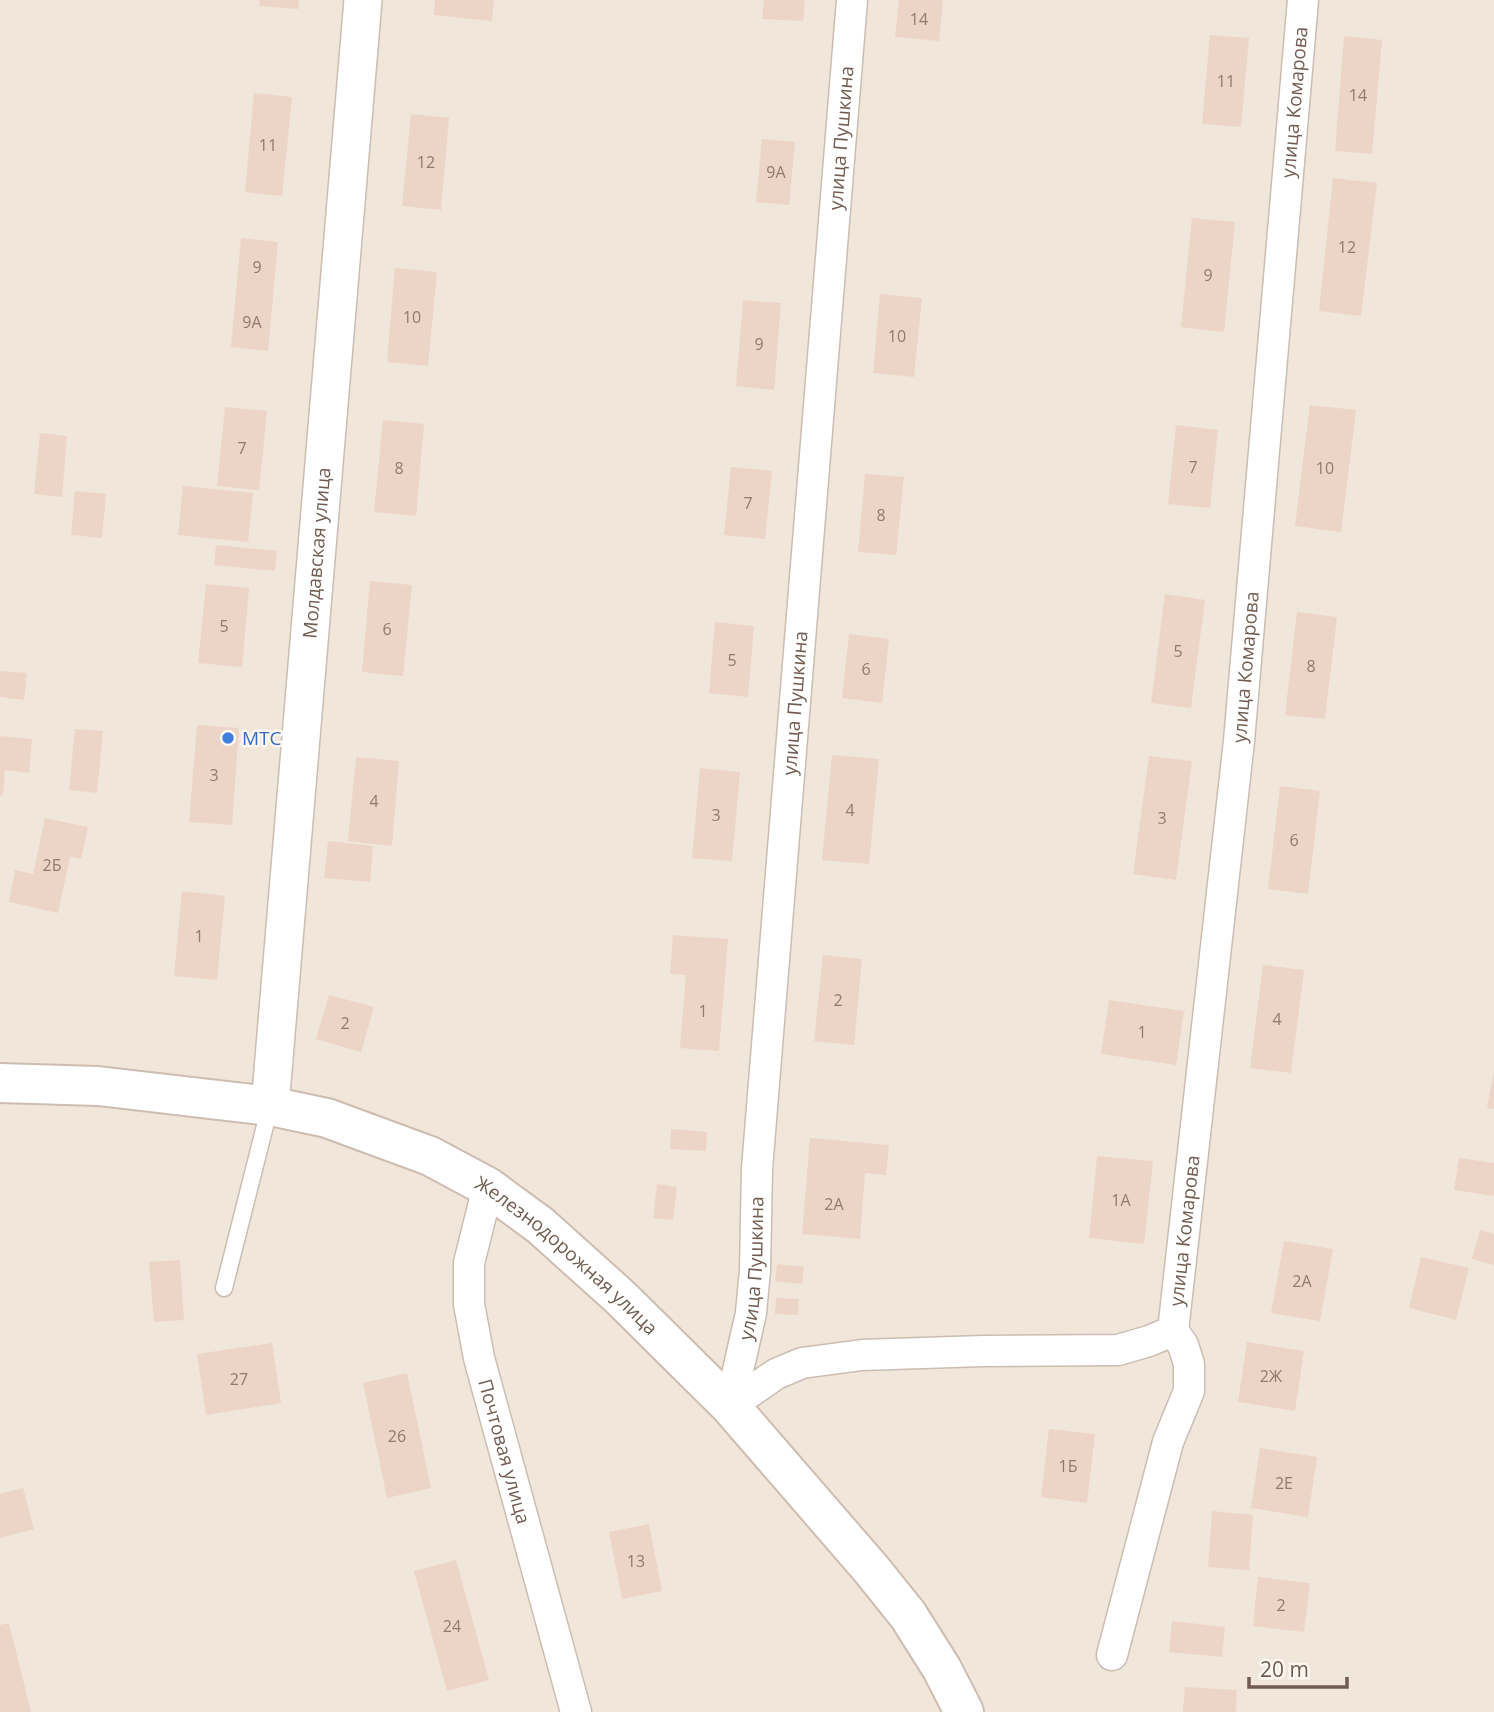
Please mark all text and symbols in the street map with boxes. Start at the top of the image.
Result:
house number: 14 [910,8,928,30]
street label: улица Комарова [1275,25,1314,179]
street label: улица Пушкина [822,65,860,211]
house number: 11 [1217,70,1235,92]
house number: 14 [1349,84,1367,106]
house number: 11 [259,134,277,156]
house number: 12 [417,151,435,173]
house number: 9А [766,161,787,183]
house number: 12 [1338,236,1356,258]
house number: 9 [252,256,262,278]
house number: 9 [1203,264,1213,286]
house number: 10 [403,306,421,328]
house number: 9А [242,311,263,333]
house number: 10 [888,325,906,347]
house number: 9 [754,333,764,355]
house number: 7 [237,437,247,459]
house number: 7 [1188,456,1198,478]
house number: 8 [394,457,404,479]
house number: 10 [1316,457,1334,479]
street label: Молдавская улица [296,466,337,640]
house number: 7 [743,492,753,514]
house number: 8 [876,504,886,526]
street label: улица Комарова [1226,590,1265,744]
house number: 5 [219,615,229,637]
house number: 6 [382,618,392,640]
street label: улица Пушкина [776,630,814,776]
house number: 5 [1173,640,1183,662]
house number: 5 [727,649,737,671]
house number: 8 [1306,655,1316,677]
house number: 6 [861,658,871,680]
place label: МТС [242,725,282,751]
marker: МТС [220,730,236,746]
house number: 3 [209,764,219,786]
house number: 4 [369,790,379,812]
house number: 4 [845,799,855,821]
house number: 3 [711,804,721,826]
house number: 3 [1157,807,1167,829]
house number: 6 [1289,829,1299,851]
house number: 2Б [43,854,61,876]
house number: 1 [194,925,204,947]
house number: 2 [833,989,843,1011]
house number: 1 [698,1000,708,1022]
house number: 4 [1272,1008,1282,1030]
house number: 2 [340,1012,350,1034]
house number: 1 [1137,1021,1147,1043]
street label: улица Комарова [1163,1154,1206,1308]
street label: Железнодорожная улица [471,1170,664,1340]
house number: 1А [1111,1189,1132,1211]
house number: 2А [824,1193,845,1215]
street label: улица Пушкина [732,1196,769,1343]
house number: 2А [1292,1270,1313,1292]
house number: 2Ж [1260,1365,1283,1387]
house number: 27 [230,1368,248,1390]
street label: Почтовая улица [472,1376,537,1527]
house number: 26 [388,1425,406,1447]
house number: 1Б [1059,1455,1077,1477]
house number: 2Е [1275,1472,1293,1494]
house number: 13 [627,1550,645,1572]
house number: 2 [1276,1594,1286,1616]
house number: 24 [443,1615,461,1637]
scale bar [1249,1646,1347,1690]
text: 20 m [1260,1655,1309,1683]

